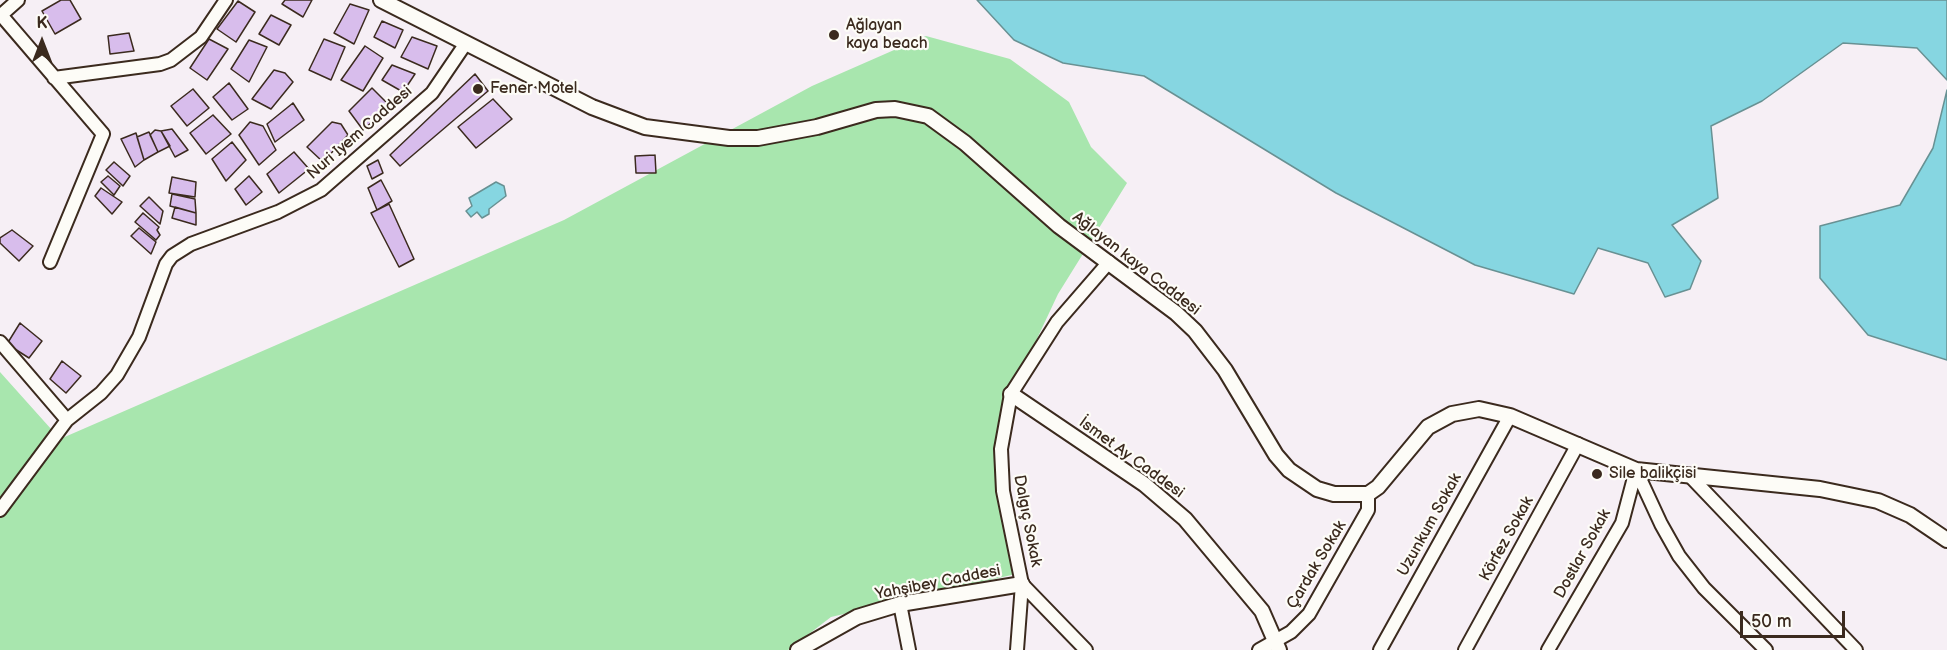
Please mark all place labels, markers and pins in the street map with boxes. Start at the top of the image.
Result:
place label: Ağlayan kaya beach [846,16,928,54]
marker: Ağlayan kaya beach [827,28,841,42]
place label: Fener Motel [490,79,577,99]
marker: Fener Motel [471,82,485,96]
place label: Sile balikçisi [1609,464,1697,484]
marker: Sile balikçisi [1590,467,1604,481]

